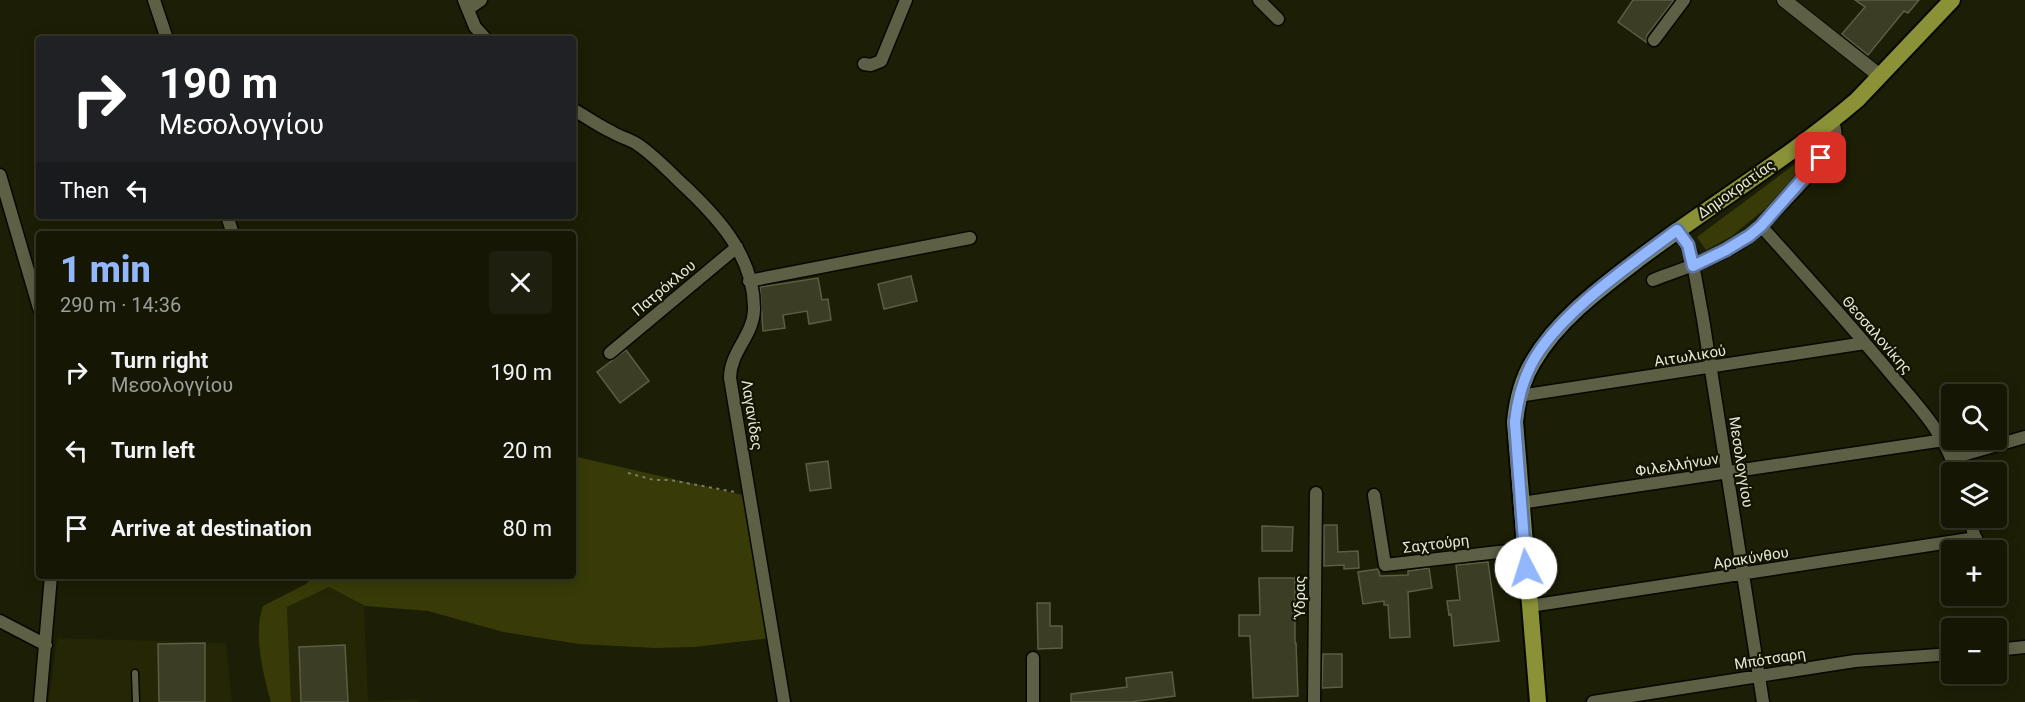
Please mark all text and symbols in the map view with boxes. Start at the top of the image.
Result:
text: 190 m [159,59,278,108]
icon: right [60,60,138,138]
text: Μεσολογγίου [159,109,324,141]
pin [1795,132,1846,183]
icon: arrive [1804,141,1837,174]
street label: Δημοκρατίας [1694,156,1778,222]
icon: left [121,174,154,207]
text: Then [60,178,109,203]
text: 1 min [60,249,151,291]
button: close [489,251,552,314]
street label: Πατρόκλου [629,256,699,320]
street label: Θεσσαλονίκης [1838,292,1916,378]
text: 290 m · 14:36 [60,293,181,317]
street label: Αιτωλικού [1653,341,1727,371]
text: Turn right [111,348,208,373]
icon: right [60,356,93,389]
text: 190 m [490,360,552,385]
text: Μεσολογγίου [111,373,233,397]
street label: Λαγανίδες [738,379,766,451]
map controls [1941,384,2007,684]
button: search [1941,384,2007,450]
street label: Μεσολογγίου [1725,415,1757,509]
icon: left [60,434,93,467]
text: Turn left [111,438,195,463]
text: 20 m [503,438,552,463]
street label: Φιλελλήνων [1634,450,1720,480]
button: layers [1941,462,2007,528]
icon: arrive [60,512,93,545]
text: Arrive at destination [111,516,312,541]
text: 80 m [503,516,552,541]
street label: Σαχτούρη [1402,531,1470,557]
position arrow [1494,536,1558,600]
button: + [1941,540,2007,606]
street label: Αρακύνθου [1712,543,1790,573]
street label: Ύδρας [1291,575,1309,621]
button: − [1941,618,2007,684]
street label: Μπότσαρη [1733,644,1807,674]

